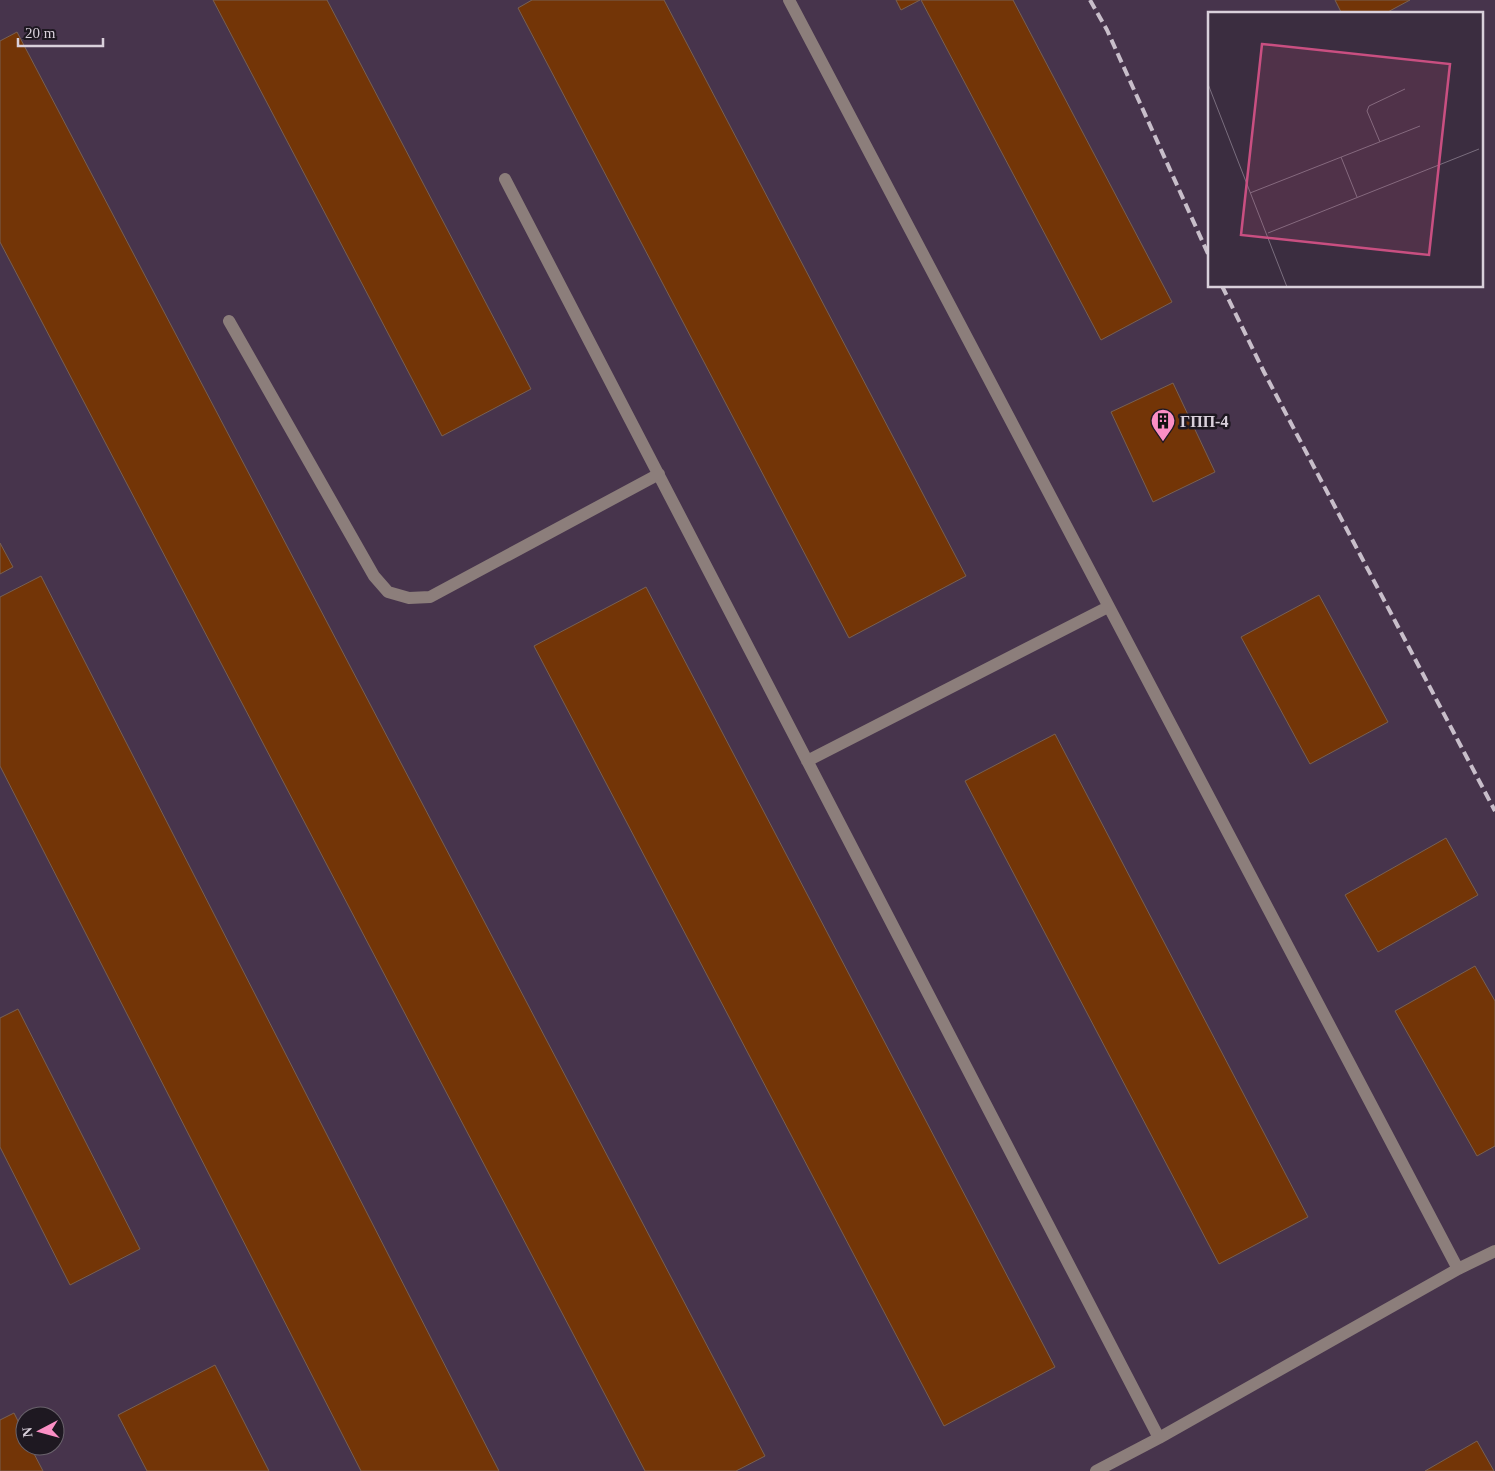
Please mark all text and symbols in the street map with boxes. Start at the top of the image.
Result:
inset map [1208,12,1482,288]
scale bar [18,15,102,47]
text: 20 m [25,25,56,41]
building icon: ГПП-4 [1150,408,1176,442]
place label: ГПП-4 [1180,413,1228,430]
north arrow [15,1406,65,1456]
text: N [20,1426,36,1438]

